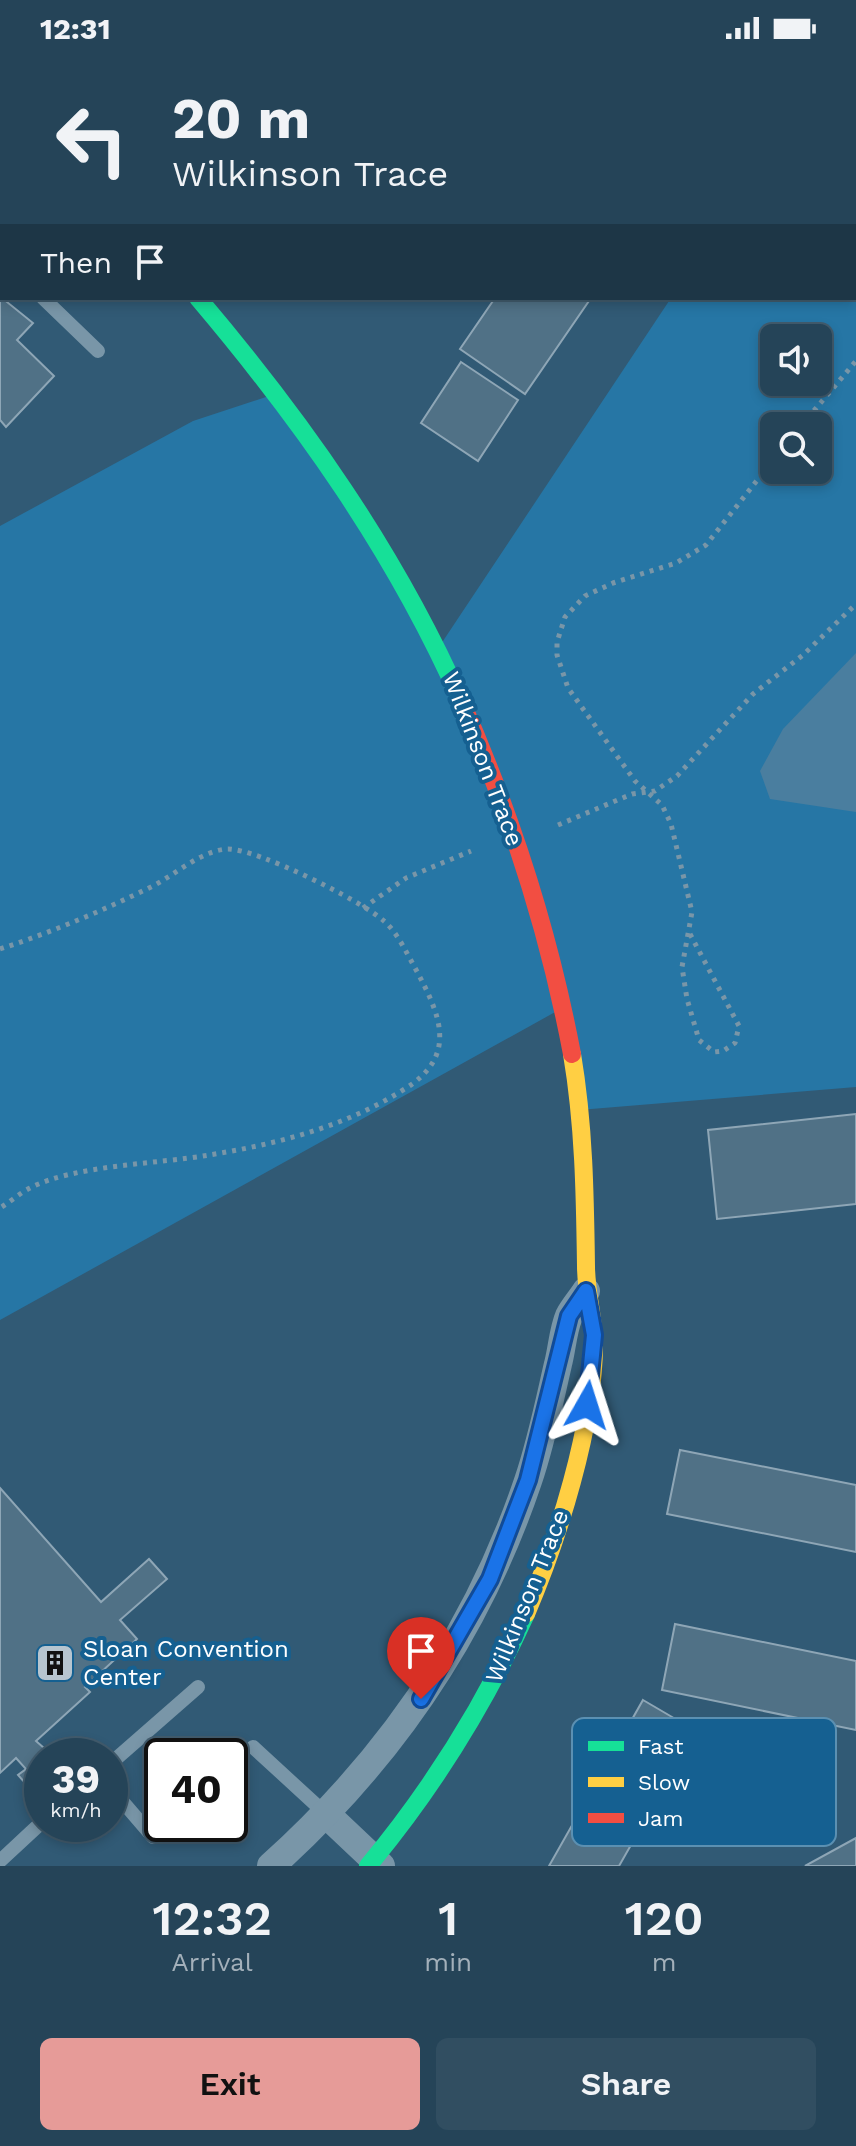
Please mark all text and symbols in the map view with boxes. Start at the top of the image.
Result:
text: 12:31 [40,11,111,46]
text: 20 m [172,86,310,152]
icon: left [40,88,144,192]
text: Wilkinson Trace [172,153,448,195]
icon: arrive [128,240,172,284]
text: Then [40,245,112,280]
map controls [760,324,832,484]
button: sound [760,324,832,396]
button: search [760,412,832,484]
street label: Wilkinson Trace [437,668,529,850]
position arrow [545,1363,629,1447]
street label: Wilkinson Trace [480,1505,574,1687]
pin [387,1617,455,1699]
icon: arrive [399,1629,443,1673]
place label: Sloan Convention Center [83,1635,289,1691]
building icon: Sloan Convention Center [34,1642,76,1684]
legend [572,1718,836,1846]
text: Fast [638,1734,684,1759]
speed limit sign: 40 [144,1738,248,1842]
text: 39 [52,1756,100,1803]
text: Slow [638,1770,690,1795]
text: km/h [50,1798,102,1822]
text: Jam [638,1806,683,1831]
text: 12:32 [152,1890,272,1947]
text: 1 [438,1890,458,1947]
text: 120 [625,1890,704,1947]
text: Arrival [172,1947,253,1977]
text: min [424,1947,472,1977]
text: m [652,1947,676,1977]
button: Exit [40,2038,420,2130]
button: Share [436,2038,816,2130]

